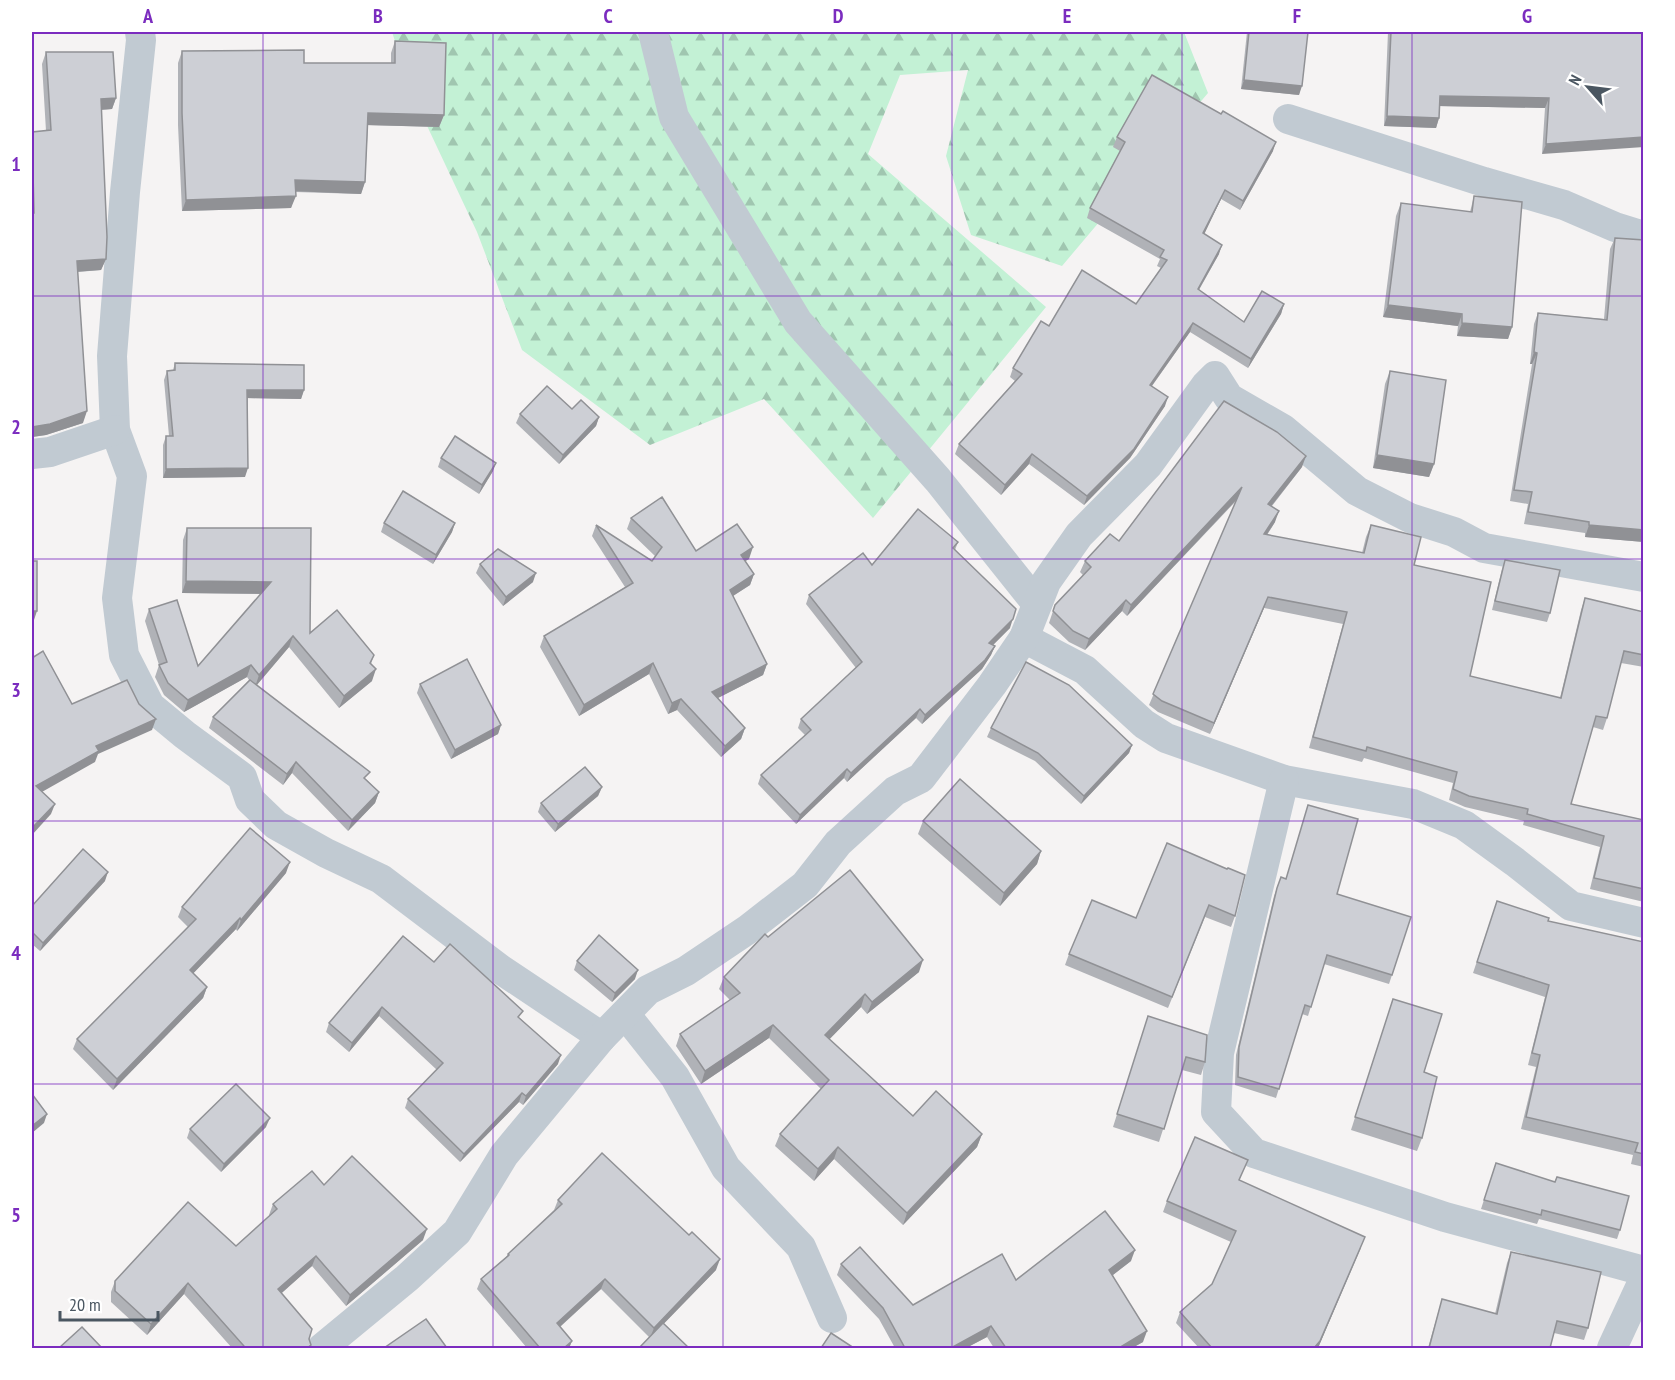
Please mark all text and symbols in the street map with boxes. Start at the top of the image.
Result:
text: A [142,3,154,29]
text: B [373,3,383,29]
text: C [603,3,613,29]
text: D [833,3,844,29]
text: E [1063,3,1071,29]
text: F [1293,3,1301,29]
text: G [1522,3,1532,29]
north arrow [1558,57,1618,117]
text: N [1564,71,1586,88]
text: 1 [11,151,21,177]
text: 2 [11,414,21,440]
text: 3 [11,677,21,703]
text: 4 [11,940,21,966]
text: 5 [11,1202,21,1228]
scale bar [60,1284,158,1322]
text: 20 m [69,1293,101,1316]

